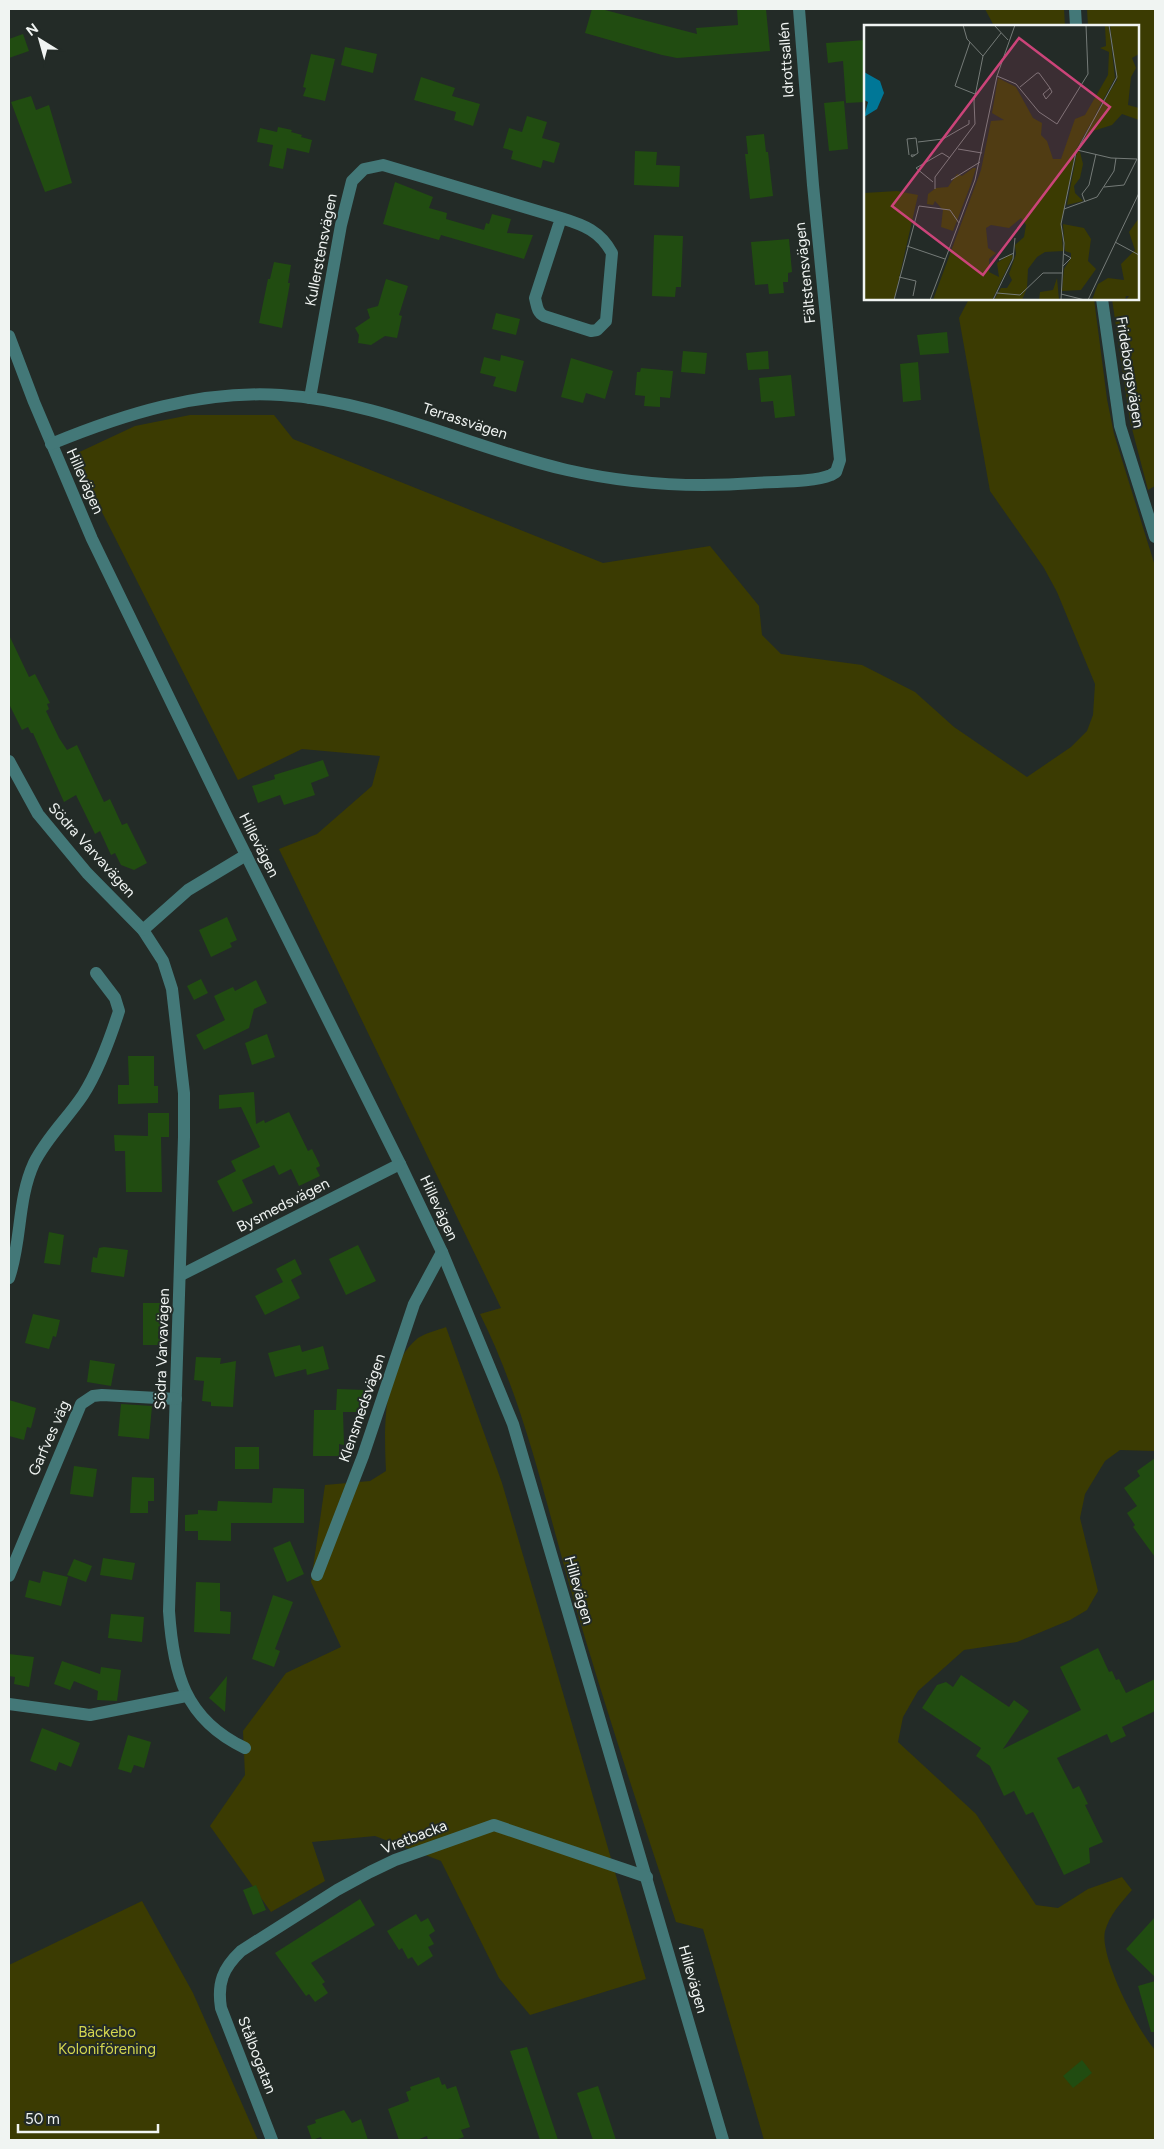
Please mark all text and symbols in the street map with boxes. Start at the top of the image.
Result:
north arrow [15,15,65,65]
text: N [23,20,42,40]
street label: Idrottsallén [774,22,798,98]
inset map [864,25,1139,300]
street label: Kullerstensvägen [301,192,341,308]
street label: Fältstensvägen [791,221,819,325]
street label: Frideborgsvägen [1112,315,1148,429]
street label: Terrassvägen [420,399,510,443]
street label: Hillevägen [63,445,107,517]
street label: Södra Varvavägen [45,799,139,901]
street label: Hillevägen [235,810,283,880]
street label: Hillevägen [416,1172,462,1244]
street label: Bysmedsvägen [234,1174,332,1236]
street label: Södra Varvavägen [151,1288,173,1410]
street label: Klensmedsvägen [335,1351,389,1465]
street label: Garfves väg [24,1398,74,1478]
street label: Hillevägen [561,1554,597,1626]
street label: Vretbacka [379,1816,449,1858]
street label: Hillevägen [675,1943,711,2015]
street label: Stålbogatan [234,2014,280,2096]
park label: Bäckebo Koloniförening [58,2023,156,2058]
scale bar [18,2102,158,2134]
text: 50 m [25,2110,60,2128]

